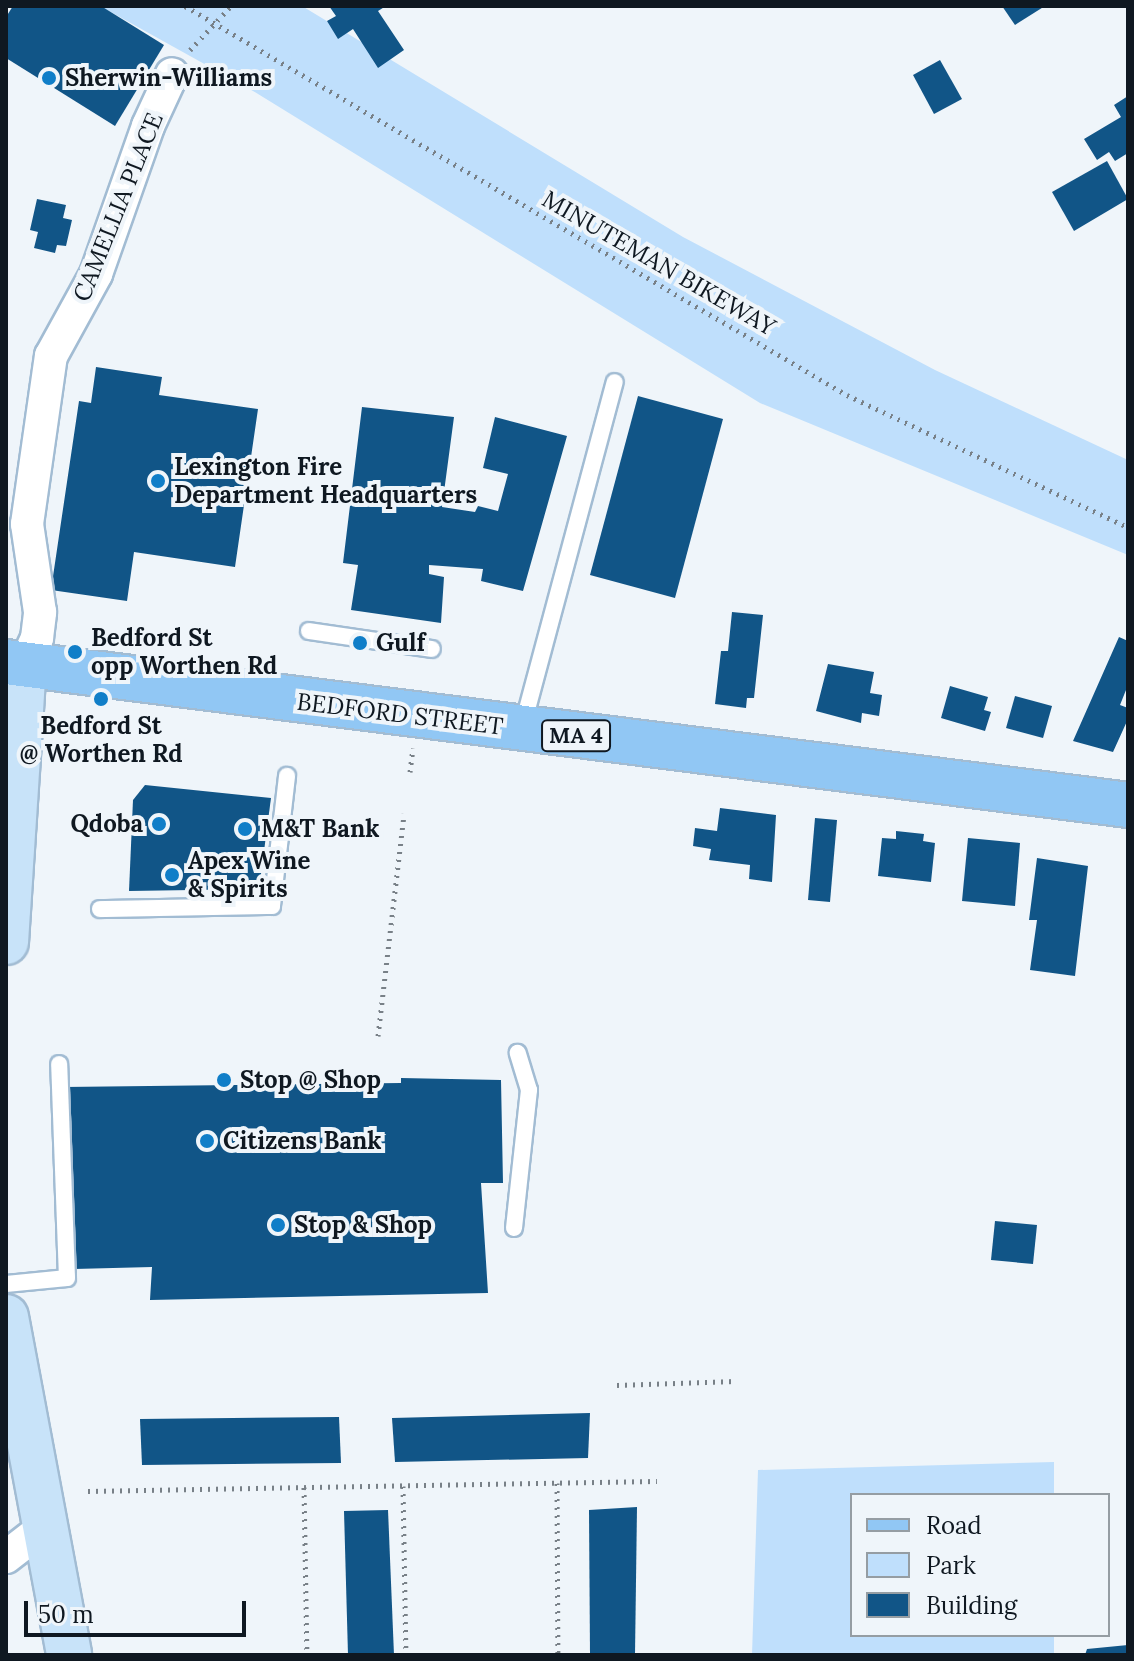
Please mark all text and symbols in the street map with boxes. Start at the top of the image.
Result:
place label: Sherwin-Williams [65,64,272,92]
marker: Sherwin-Williams [40,69,58,87]
street label: CAMELLIA PLACE [67,108,169,306]
street label: MINUTEMAN BIKEWAY [537,184,781,342]
place label: Lexington Fire Department Headquarters [174,453,477,509]
marker: Lexington Fire Department Headquarters [149,472,167,490]
place label: Bedford St opp Worthen Rd [91,624,277,680]
place label: Gulf [376,629,425,657]
marker: Gulf [351,634,369,652]
marker: Bedford St opp Worthen Rd [66,643,84,661]
street label: BEDFORD STREET [295,687,505,741]
marker: Bedford St @ Worthen Rd [92,690,110,708]
place label: Bedford St @ Worthen Rd [20,712,182,768]
road number: MA 4 [540,718,612,754]
place label: Qdoba [70,810,143,838]
marker: Qdoba [150,815,168,833]
place label: M&T Bank [261,815,380,843]
marker: M&T Bank [236,820,254,838]
place label: Apex Wine & Spirits [188,847,310,903]
marker: Apex Wine & Spirits [163,866,181,884]
place label: Stop @ Shop [240,1066,381,1094]
marker: Stop @ Shop [215,1071,233,1089]
place label: Citizens Bank [223,1127,382,1155]
marker: Citizens Bank [198,1132,216,1150]
place label: Stop & Shop [294,1211,432,1239]
marker: Stop & Shop [269,1216,287,1234]
legend [850,1493,1110,1637]
text: Road [926,1510,982,1541]
text: Park [926,1550,976,1581]
scale bar [28,1585,250,1635]
text: Building [926,1590,1017,1621]
text: 50 m [38,1599,94,1630]

